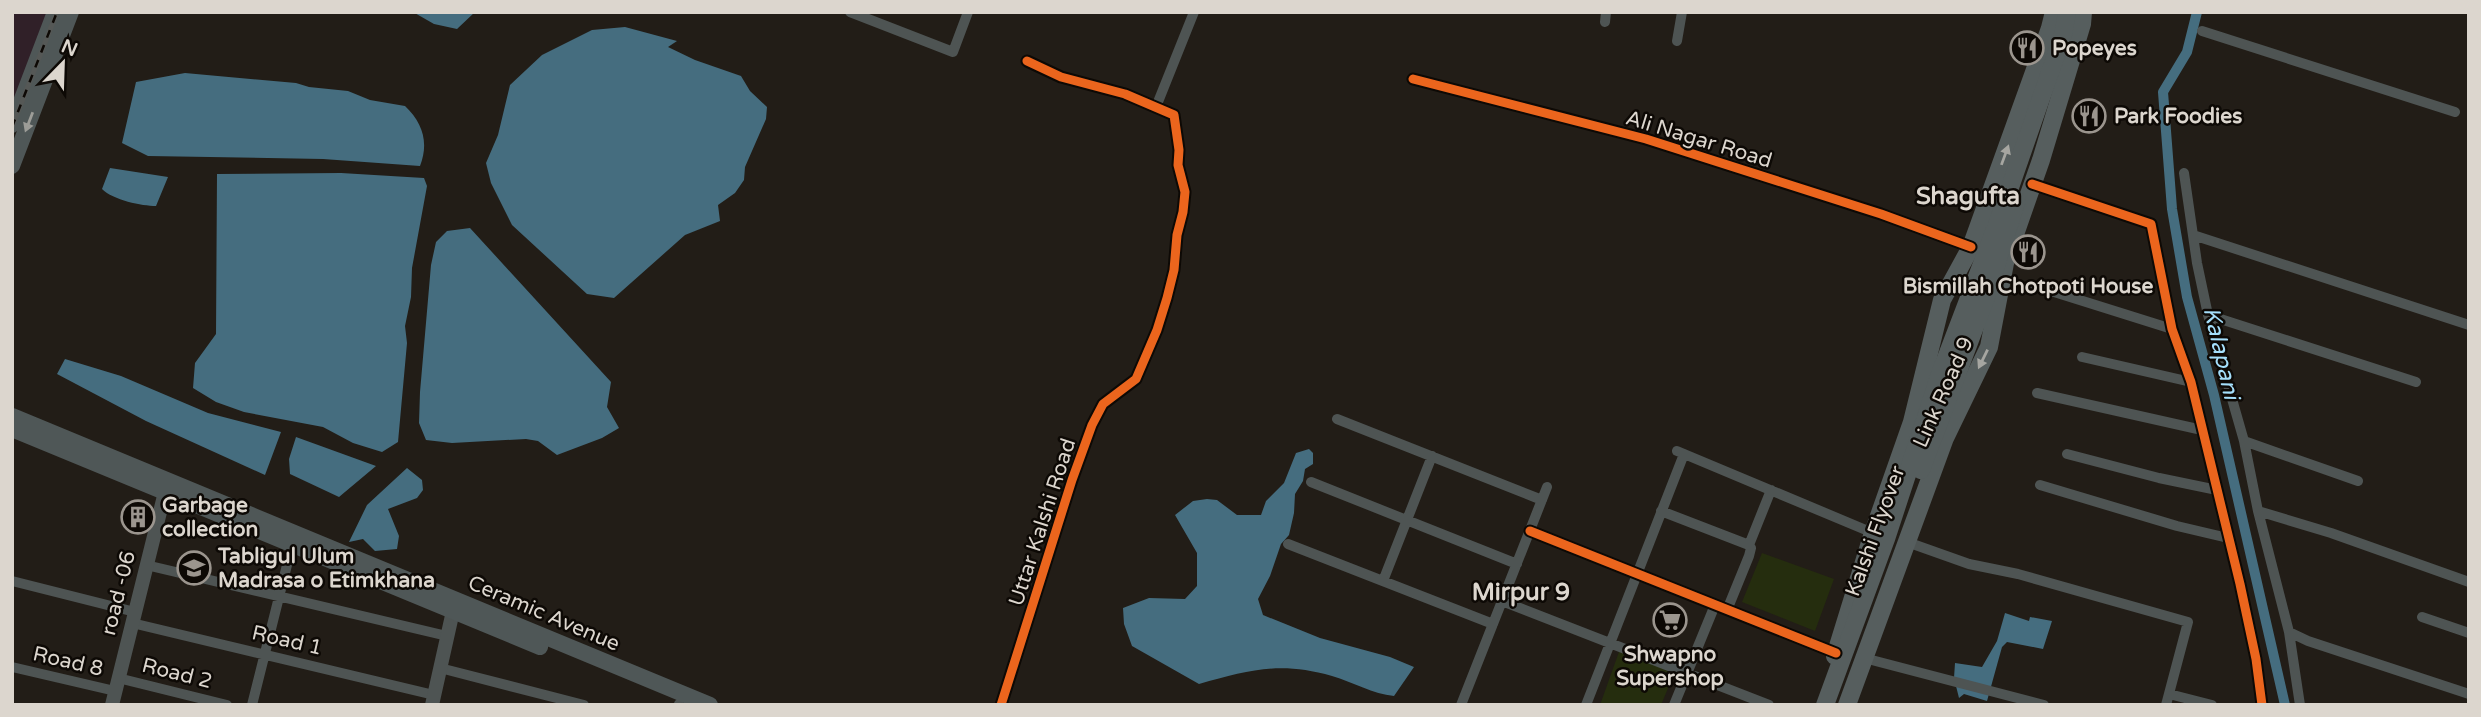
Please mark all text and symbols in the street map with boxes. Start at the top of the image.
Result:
north arrow [28,28,98,98]
restaurant icon: Popeyes [2008,29,2046,67]
text: N [58,35,81,61]
place label: Popeyes [2052,36,2137,61]
restaurant icon: Park Foodies [2070,97,2108,135]
place label: Park Foodies [2114,104,2242,129]
street label: Ali Nagar Road [1623,105,1775,174]
one-way arrow [23,111,34,132]
one-way arrow [1999,144,2010,165]
district label: Shagufta [1916,182,2020,211]
restaurant icon: Bismillah Chotpoti House [2009,233,2047,271]
place label: Bismillah Chotpoti House [1903,274,2153,299]
water label: Kalapani [2197,304,2246,405]
street label: Link Road 9 [1908,333,1979,451]
one-way arrow [1978,349,1989,369]
street label: Uttar Kalshi Road [1004,435,1081,609]
street label: Kalshi Flyover [1840,462,1911,600]
place label: Garbage collection [162,493,258,542]
building icon: Garbage collection [119,498,157,536]
place label: Tabligul Ulum Madrasa o Etimkhana [217,544,435,593]
street label: road -06 [96,548,141,638]
school or university icon: Tabligul Ulum Madrasa o Etimkhana [175,549,213,587]
street label: Ceramic Avenue [464,570,623,657]
district label: Mirpur 9 [1472,578,1570,607]
supermarket icon: Shwapno Supershop [1651,601,1689,639]
street label: Road 1 [249,620,324,661]
street label: Road 8 [30,641,105,682]
place label: Shwapno Supershop [1616,642,1724,691]
street label: Road 2 [139,653,215,694]

